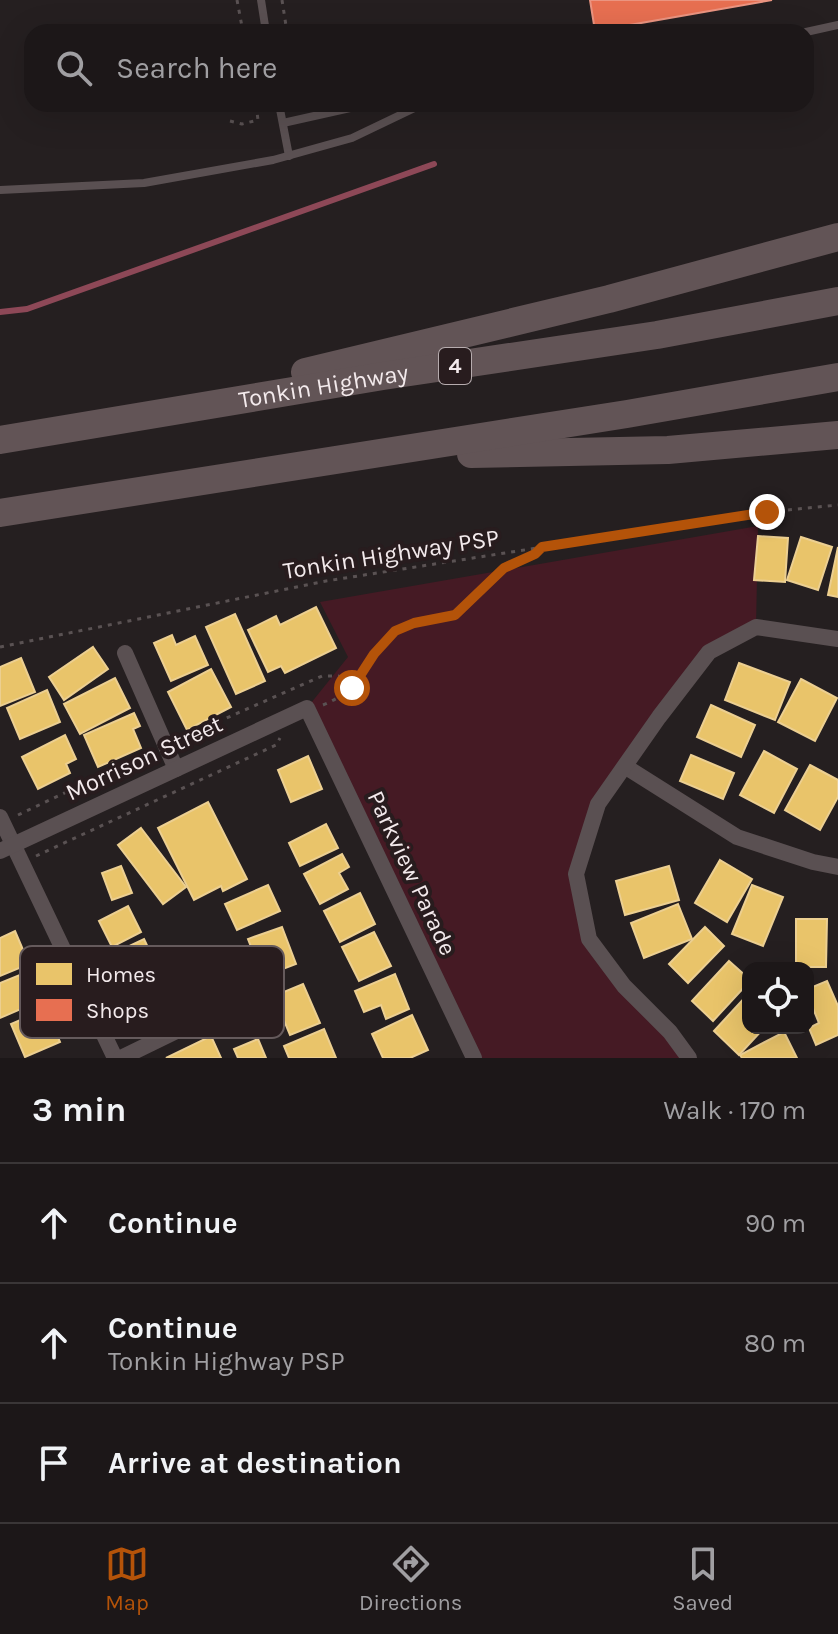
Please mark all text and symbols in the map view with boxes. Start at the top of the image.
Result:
search box [24,24,814,112]
icon: search [52,46,96,90]
text: Search here [116,50,277,86]
road number: 4 [439,348,471,384]
street label: Tonkin Highway [237,358,410,414]
route end [749,494,785,530]
street label: Tonkin Highway PSP [281,523,501,585]
route start [334,670,370,706]
street label: Morrison Street [61,709,227,807]
street label: Parkview Parade [362,786,462,960]
legend [20,946,284,1038]
text: Homes [86,962,156,988]
map controls [742,962,814,1034]
button: locate [742,962,814,1034]
text: Shops [86,998,149,1024]
text: 3 min [32,1090,126,1130]
text: Walk · 170 m [664,1095,806,1126]
icon: ahead [32,1201,76,1245]
text: Continue [108,1205,238,1241]
text: 90 m [745,1208,806,1239]
text: Continue [108,1310,238,1346]
icon: ahead [32,1321,76,1365]
text: 80 m [744,1328,806,1359]
text: Tonkin Highway PSP [108,1346,345,1377]
icon: arrive [32,1441,76,1485]
text: Arrive at destination [108,1445,402,1481]
tab: Map [105,1542,149,1616]
tab: Directions [359,1542,462,1616]
tab: Saved [672,1542,733,1616]

